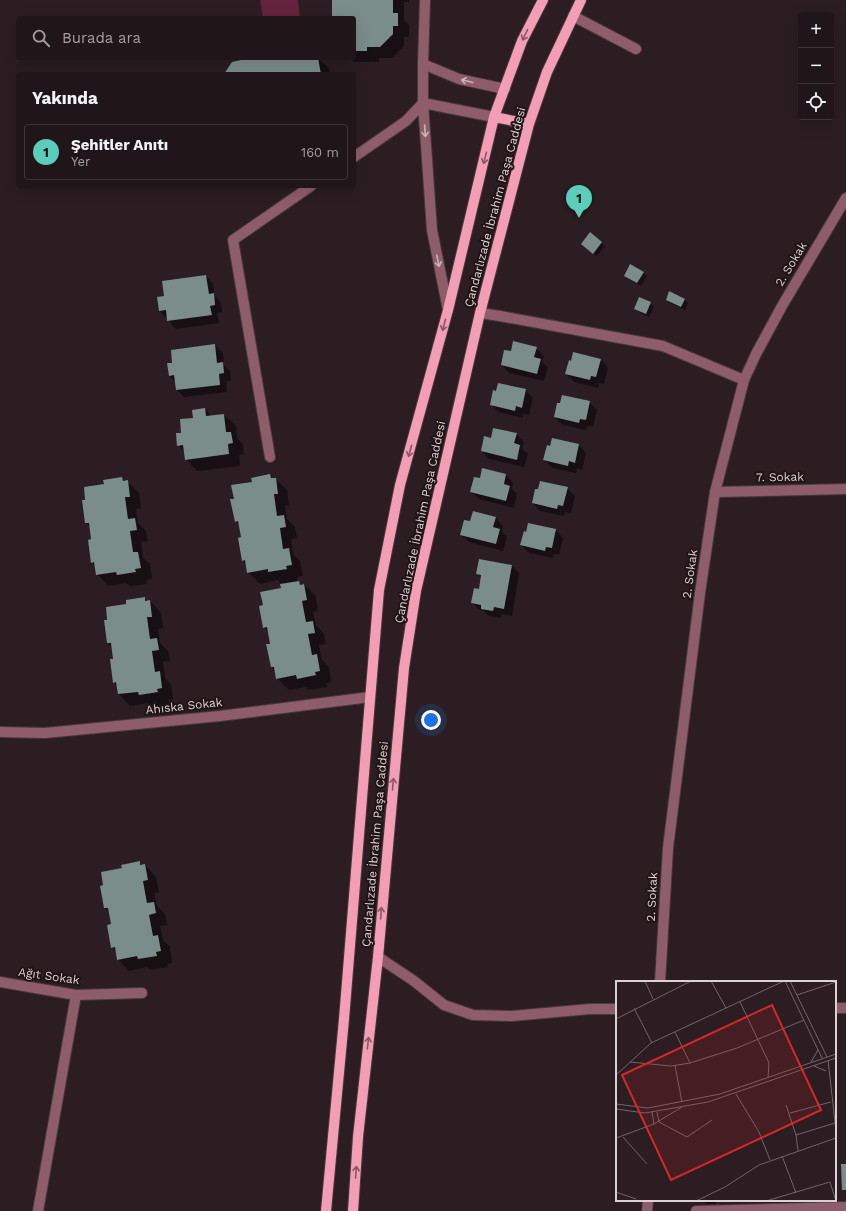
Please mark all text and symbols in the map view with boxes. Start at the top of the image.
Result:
map controls [798,12,834,120]
button: + [798,12,834,48]
search box [16,16,356,60]
icon: search [30,27,52,49]
text: Burada ara [62,29,141,47]
one-way arrow [521,29,528,41]
button: − [798,48,834,84]
one-way arrow [461,77,474,84]
button: locate [798,84,834,120]
text: Yakında [32,88,98,108]
street label: Çandarlızade İbrahim Paşa Caddesi [462,105,528,309]
one-way arrow [421,124,429,137]
text: Şehitler Anıtı [71,136,168,154]
text: 1 [43,145,49,160]
text: 160 m [301,145,339,160]
one-way arrow [480,151,488,164]
text: Yer [71,154,90,169]
pin: 1 [566,185,592,218]
street label: 2. Sokak [772,239,810,289]
one-way arrow [434,254,442,267]
one-way arrow [440,318,447,331]
street label: Çandarlızade İbrahim Paşa Caddesi [392,420,448,624]
one-way arrow [406,444,413,457]
street label: 7. Sokak [756,470,804,484]
street label: 2. Sokak [680,548,700,599]
street label: Ahıska Sokak [145,695,223,717]
your location [421,710,441,730]
street label: Çandarlızade İbrahim Paşa Caddesi [359,741,391,947]
one-way arrow [389,778,397,791]
street label: 2. Sokak [644,872,660,922]
one-way arrow [378,907,385,920]
street label: Ağıt Sokak [17,965,81,987]
inset map [616,981,836,1201]
one-way arrow [365,1037,372,1050]
one-way arrow [352,1166,359,1179]

